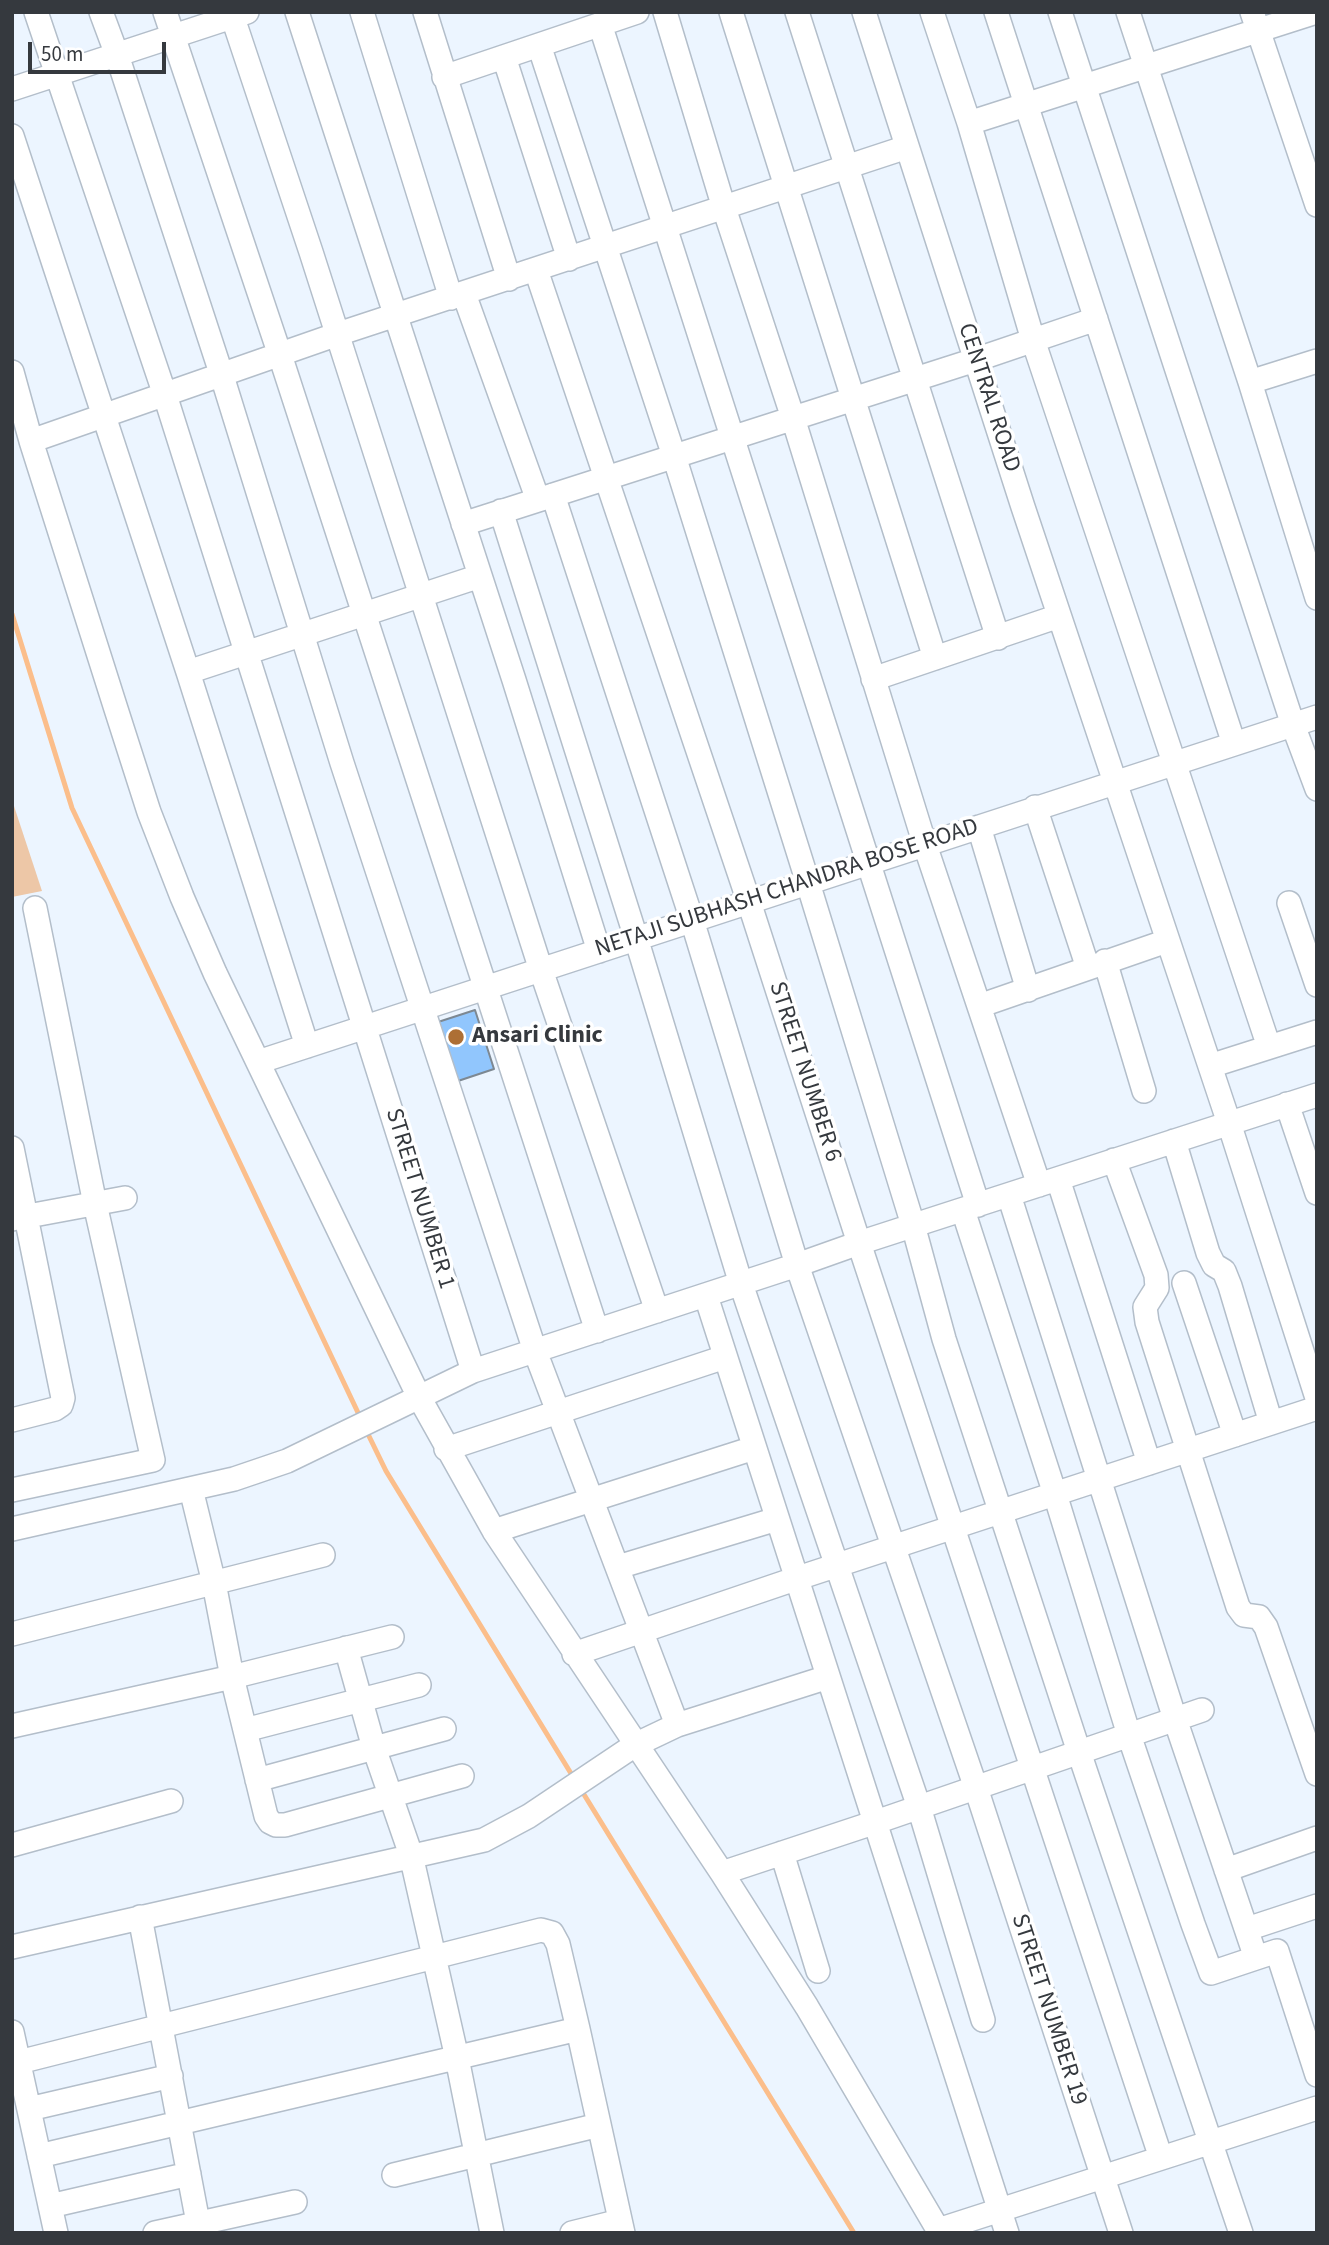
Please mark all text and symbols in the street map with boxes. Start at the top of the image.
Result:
scale bar [32,28,170,72]
text: 50 m [41,39,83,69]
street label: CENTRAL ROAD [950,320,1026,476]
street label: NETAJI SUBHASH CHANDRA BOSE ROAD [592,813,982,965]
street label: STREET NUMBER 6 [761,978,847,1166]
place label: Ansari Clinic [472,1023,603,1051]
marker: Ansari Clinic [446,1027,466,1047]
street label: STREET NUMBER 1 [378,1105,460,1293]
street label: STREET NUMBER 19 [1004,1911,1092,2109]

